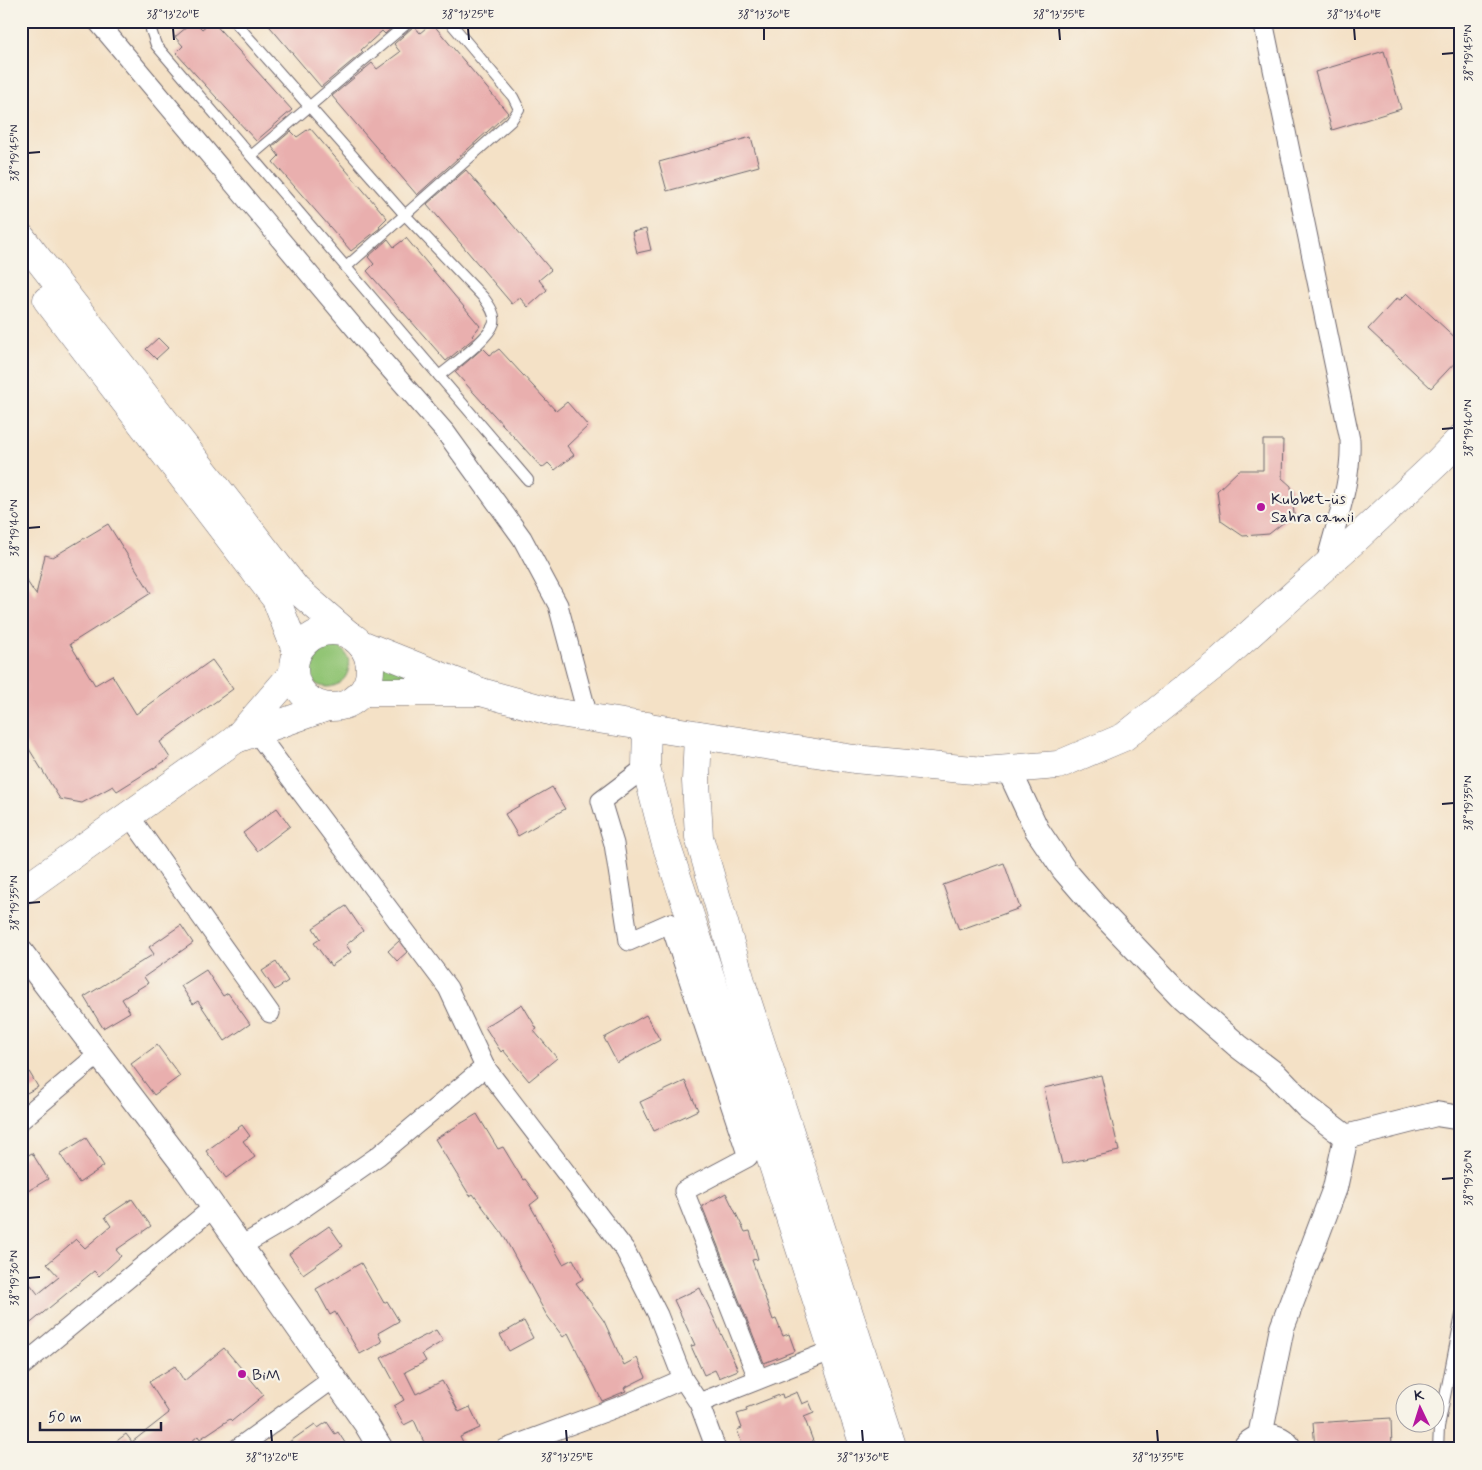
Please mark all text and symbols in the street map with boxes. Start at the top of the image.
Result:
text: 38°13'20"E [146,7,200,23]
text: 38°13'25"E [442,7,494,23]
text: 38°13'30"E [738,7,790,23]
text: 38°13'35"E [1033,7,1085,23]
text: 38°13'40"E [1327,7,1381,23]
text: 38°19'45"N [1461,25,1477,81]
text: 38°19'45"N [7,125,23,181]
text: 38°19'40"N [1461,399,1477,457]
place label: Kubbet-üs Sahra camii [1271,489,1354,528]
text: 38°19'40"N [7,499,23,557]
marker: Kubbet-üs Sahra camii [1255,501,1267,513]
text: 38°19'35"N [1461,775,1477,831]
text: 38°19'35"N [7,875,23,931]
text: 38°19'30"N [1461,1150,1477,1206]
text: 38°19'30"N [7,1250,23,1306]
place label: BiM [252,1365,281,1386]
marker: BiM [236,1368,248,1380]
north arrow [1394,1382,1444,1432]
text: K [1414,1387,1426,1405]
scale bar [40,1400,161,1432]
text: 50 m [48,1408,82,1428]
text: 38°13'20"E [245,1450,299,1466]
text: 38°13'25"E [541,1450,593,1466]
text: 38°13'30"E [837,1450,889,1466]
text: 38°13'35"E [1132,1450,1184,1466]

